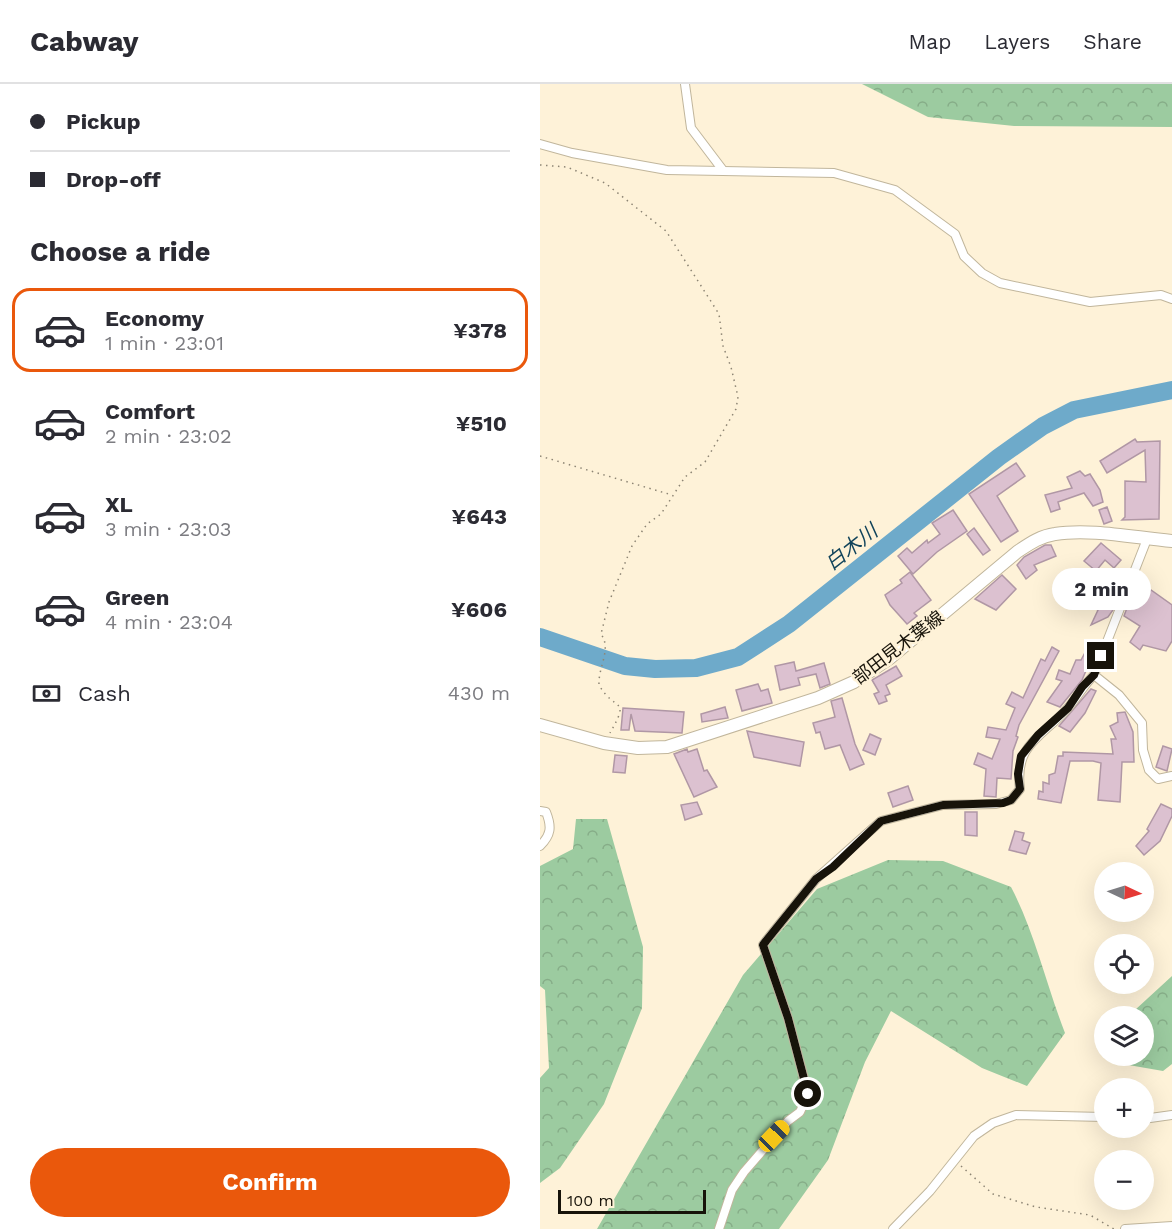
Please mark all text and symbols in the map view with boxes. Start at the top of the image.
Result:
text: Cabway [30,25,139,58]
text: Map [908,29,951,54]
text: Layers [984,29,1050,54]
text: Share [1083,29,1142,54]
text: Pickup [66,109,141,134]
text: Drop-off [66,167,161,192]
text: Choose a ride [30,236,210,268]
icon: car [33,303,87,357]
text: Economy [105,306,204,331]
text: ¥378 [453,318,507,343]
text: 1 min · 23:01 [105,331,224,355]
icon: car [33,396,87,450]
text: Comfort [105,399,195,424]
text: ¥510 [456,411,507,436]
text: 2 min · 23:02 [105,424,232,448]
icon: car [33,489,87,543]
text: XL [105,492,133,517]
text: ¥643 [452,504,507,529]
text: 3 min · 23:03 [105,517,231,541]
water label: 白木川 [820,518,884,575]
callout: 2 min [1052,569,1150,611]
text: 2 min [1074,577,1129,601]
icon: car [33,582,87,636]
text: Green [105,585,169,610]
text: ¥606 [451,597,507,622]
street label: 部田見木葉線 [849,606,947,688]
text: 4 min · 23:04 [105,610,233,634]
route end [1087,642,1114,669]
icon: cash [30,677,63,710]
text: Cash [78,681,131,706]
text: 430 m [448,681,510,705]
north arrow [1094,862,1154,922]
map controls [1094,862,1154,1210]
button: locate [1094,934,1154,994]
button: layers [1094,1006,1154,1066]
button: + [1094,1078,1154,1138]
route start [794,1080,821,1107]
car [755,1117,793,1155]
button: Confirm [30,1148,510,1217]
button: − [1094,1150,1154,1210]
scale bar [558,1187,706,1214]
text: 100 m [567,1191,614,1210]

